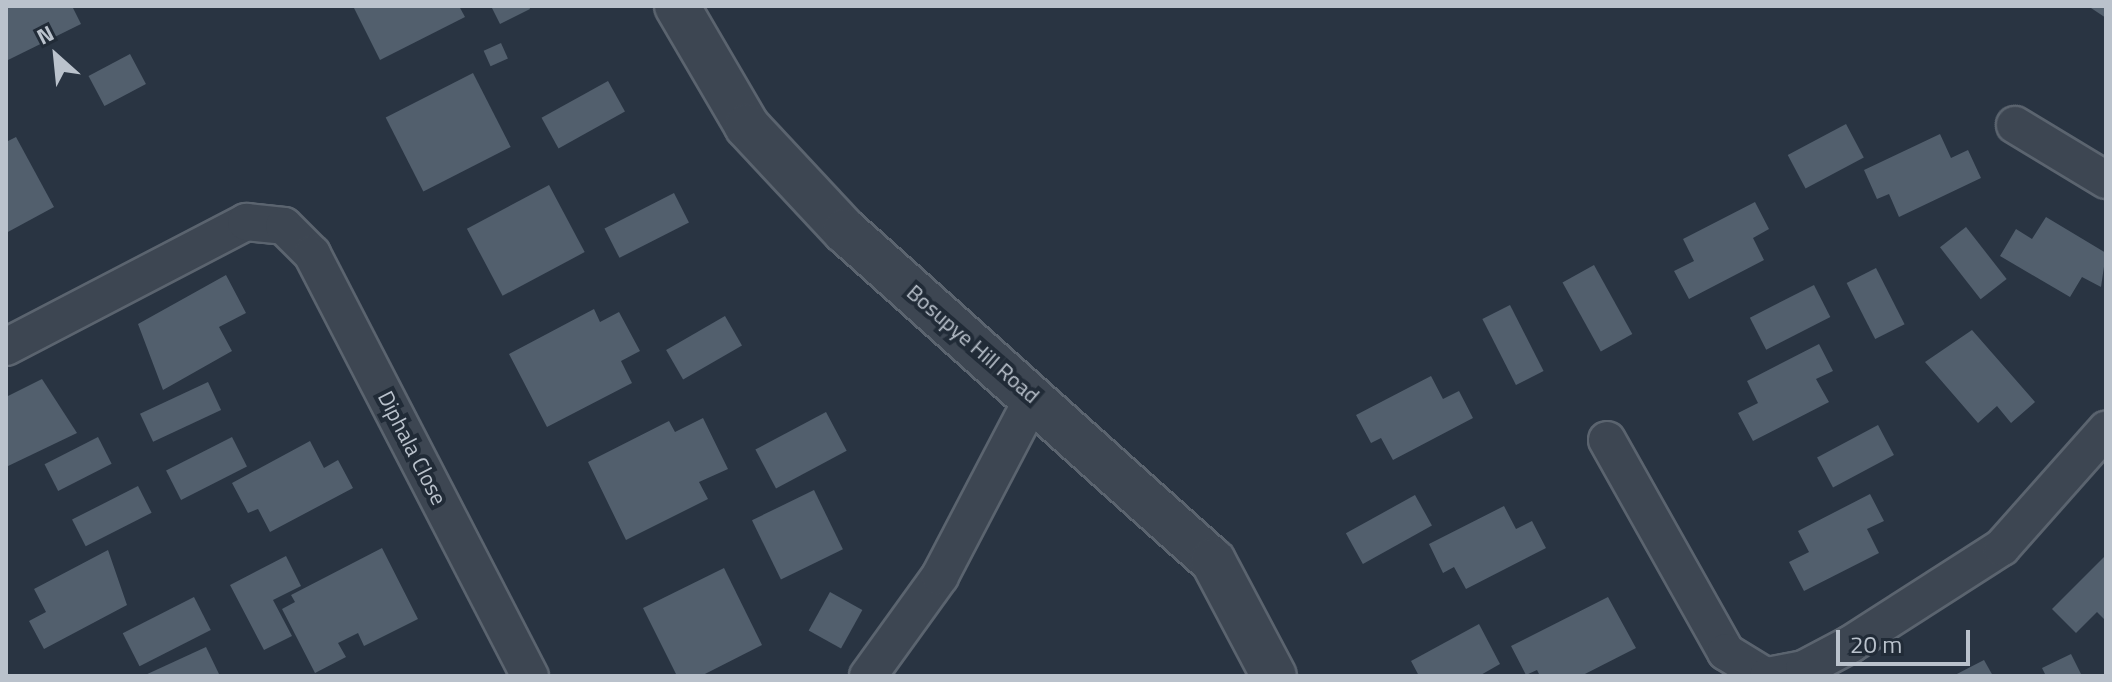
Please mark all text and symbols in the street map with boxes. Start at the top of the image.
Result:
north arrow [16,16,96,96]
text: N [31,16,60,53]
street label: Bosupye Hill Road [901,279,1045,409]
street label: Diphala Close [372,387,452,509]
scale bar [1840,614,1974,664]
text: 20 m [1850,626,1902,662]

